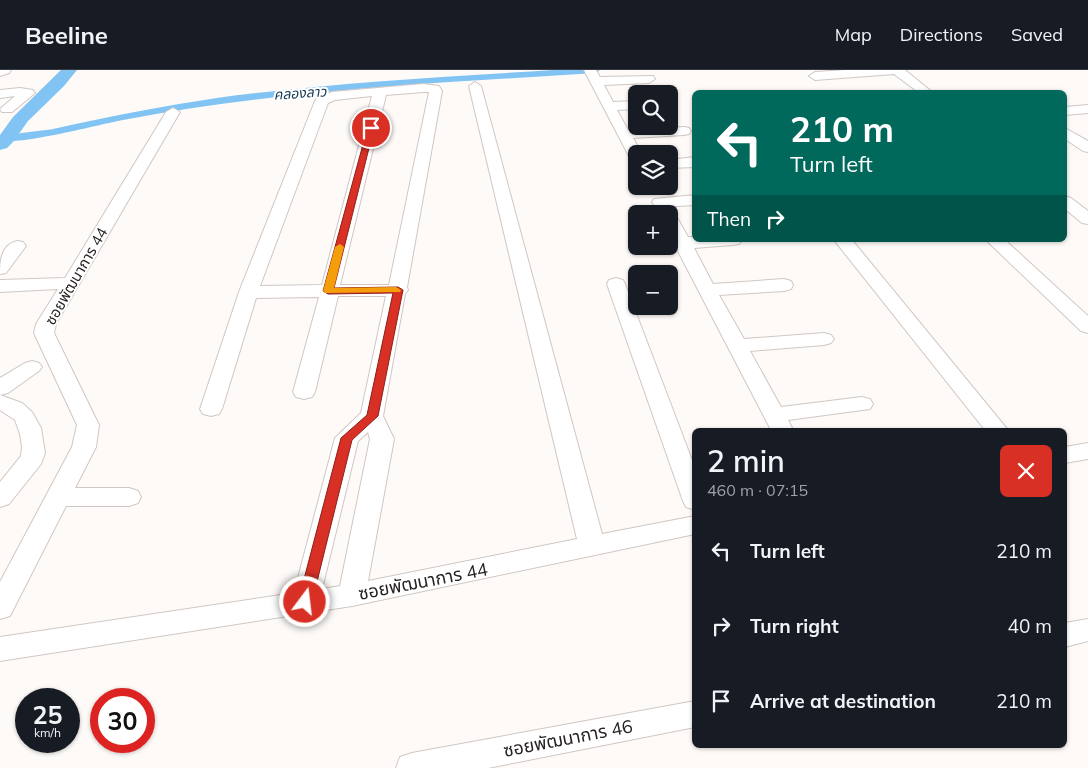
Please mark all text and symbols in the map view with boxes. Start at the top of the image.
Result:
text: Beeline [25,20,108,50]
text: Map [835,23,872,46]
text: Directions [900,23,983,46]
text: Saved [1011,23,1063,46]
water label: คลองลาว [273,82,328,104]
map controls [628,85,678,315]
button: search [628,85,678,135]
pin [350,107,392,149]
text: 210 m [790,107,894,151]
icon: left [707,110,772,175]
icon: arrive [357,114,385,142]
button: layers [628,145,678,195]
text: Turn left [790,150,873,178]
button: + [628,205,678,255]
icon: right [761,205,789,233]
text: Then [707,207,751,231]
street label: ซอยพัฒนาการ 44 [40,224,112,328]
button: − [628,265,678,315]
text: 2 min [707,442,785,480]
button: close [1000,445,1052,497]
text: 460 m · 07:15 [707,480,808,500]
icon: left [707,537,735,565]
text: Turn left [750,539,825,563]
text: 210 m [996,539,1052,563]
street label: ซอยพัฒนาการ 44 [356,557,490,605]
position arrow [278,575,330,627]
icon: right [707,612,735,640]
text: Turn right [750,614,839,638]
text: 40 m [1008,614,1052,638]
icon: arrive [707,687,735,715]
speed limit sign: 30 [90,688,155,753]
text: Arrive at destination [750,689,936,713]
text: 210 m [996,689,1052,713]
text: 25 [32,699,63,730]
street label: ซอยพัฒนาการ 46 [501,714,635,762]
text: km/h [34,725,61,740]

